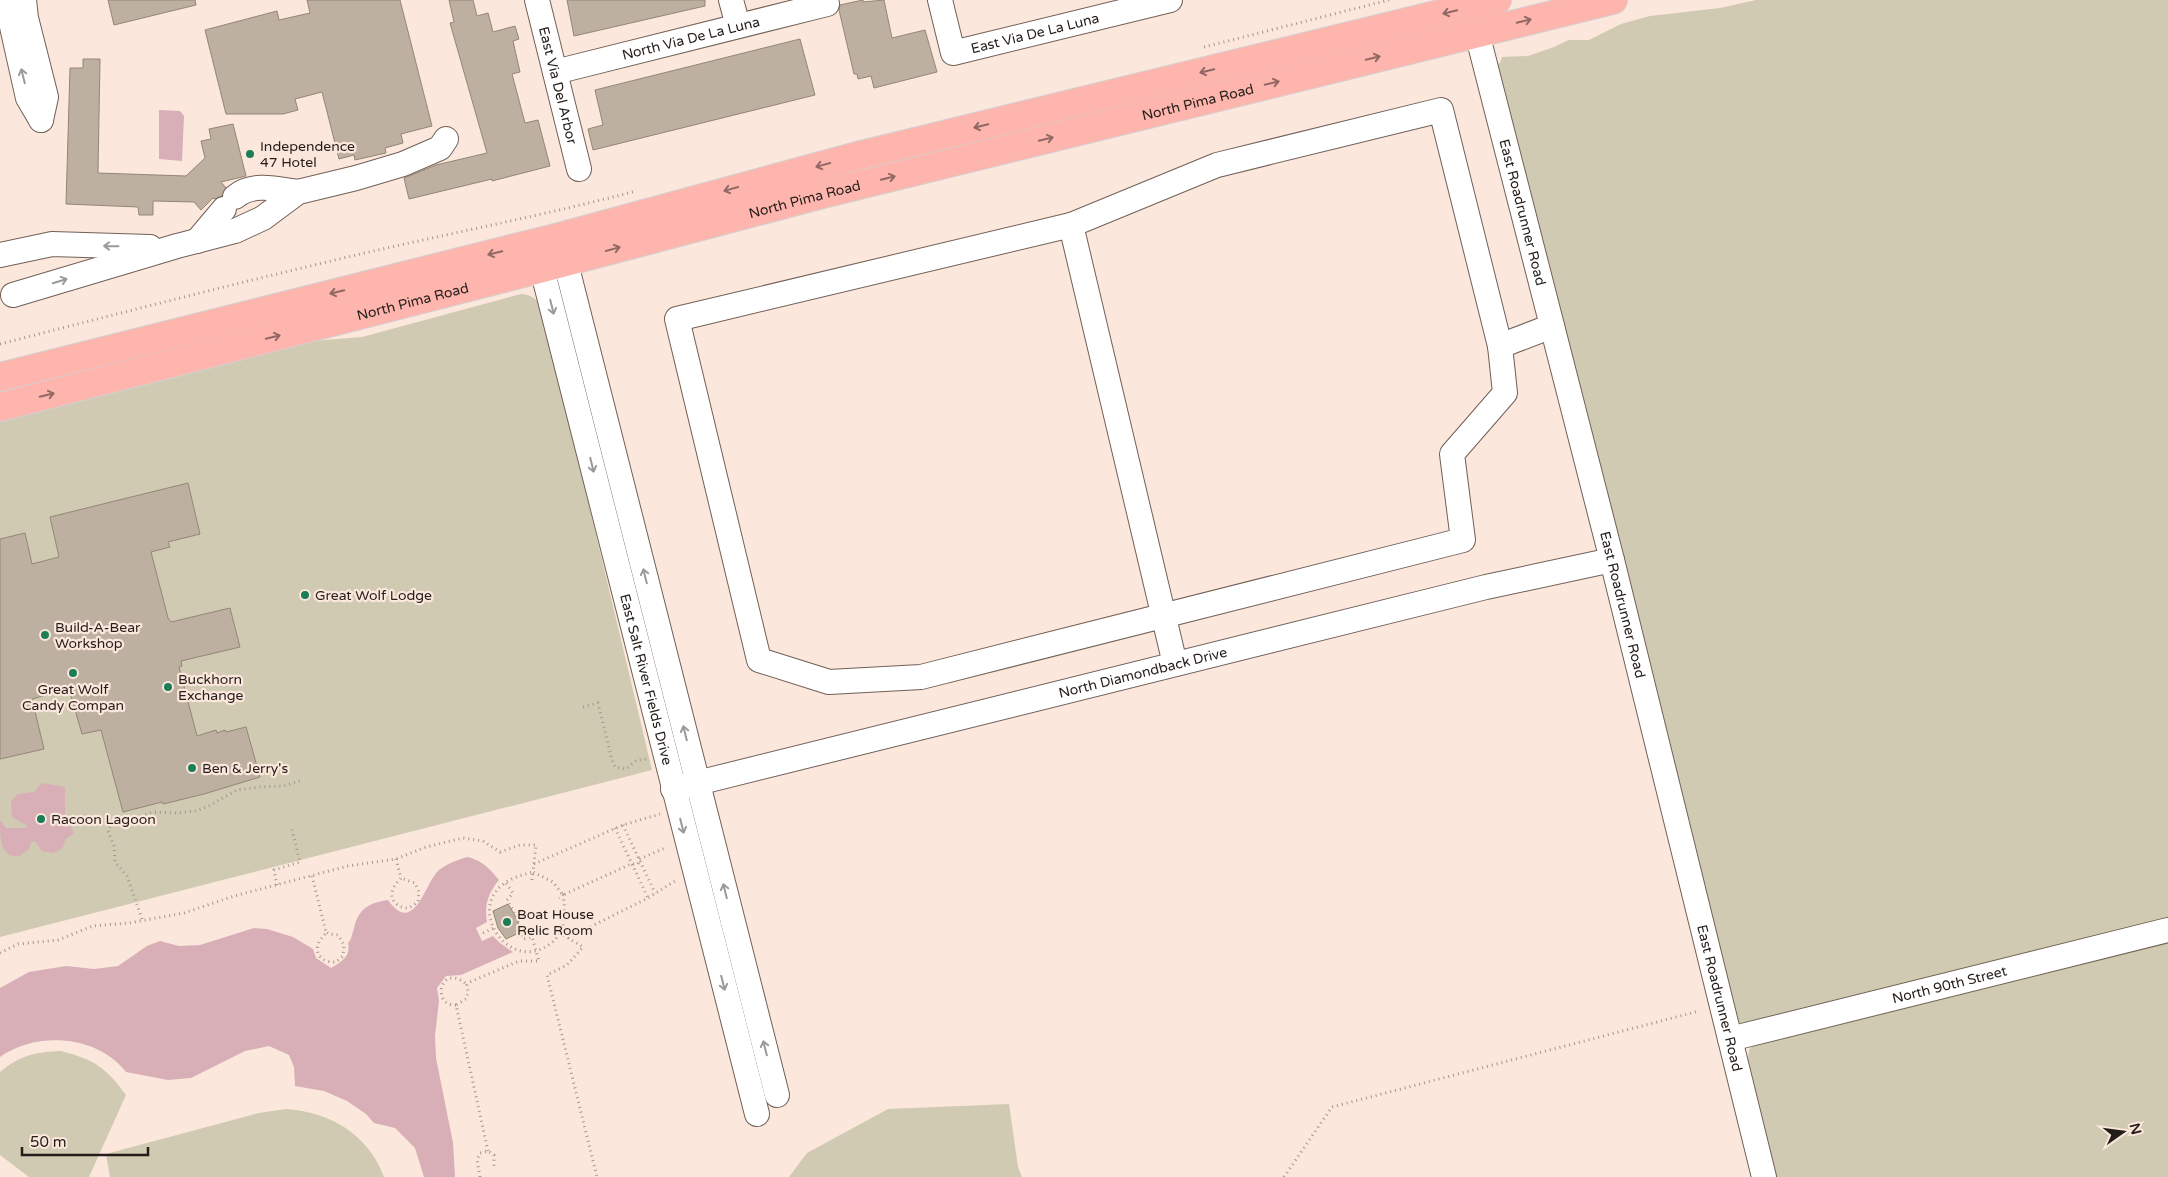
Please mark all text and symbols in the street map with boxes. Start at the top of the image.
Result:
one-way arrow [1442,7,1458,17]
street label: East Via De La Luna [969,9,1101,57]
street label: North Via De La Luna [620,13,762,63]
one-way arrow [1516,16,1532,25]
street label: East Via Del Arbor [535,25,581,147]
one-way arrow [1364,53,1380,62]
one-way arrow [1199,67,1215,76]
one-way arrow [18,68,27,84]
one-way arrow [1263,78,1279,87]
street label: North Pima Road [1140,80,1256,124]
one-way arrow [974,121,990,131]
one-way arrow [1038,134,1054,143]
street label: East Roadrunner Road [1496,137,1550,287]
place label: Independence 47 Hotel [260,138,355,171]
marker: Independence 47 Hotel [244,148,256,160]
one-way arrow [816,161,832,170]
one-way arrow [880,172,896,182]
street label: North Pima Road [747,177,862,222]
one-way arrow [724,185,740,194]
one-way arrow [103,241,120,251]
one-way arrow [604,244,620,254]
one-way arrow [487,249,503,258]
one-way arrow [52,276,68,286]
street label: North Pima Road [355,279,470,324]
one-way arrow [330,288,346,297]
one-way arrow [548,298,557,314]
one-way arrow [264,332,280,341]
one-way arrow [39,389,55,399]
one-way arrow [588,456,597,472]
street label: East Roadrunner Road [1596,529,1649,680]
one-way arrow [640,568,649,584]
place label: Great Wolf Lodge [315,587,432,604]
marker: Great Wolf Lodge [299,589,311,601]
street label: East Salt River Fields Drive [616,592,676,767]
place label: Build-A-Bear Workshop [55,619,141,652]
marker: Build-A-Bear Workshop [39,629,51,641]
street label: North Diamondback Drive [1057,643,1229,701]
marker: Great Wolf Candy Compan [67,667,79,679]
place label: Buckhorn Exchange [178,671,244,704]
place label: Great Wolf Candy Compan [22,681,124,714]
marker: Buckhorn Exchange [162,681,174,693]
one-way arrow [680,725,689,741]
place label: Ben & Jerry's [202,760,288,777]
marker: Ben & Jerry's [186,762,198,774]
place label: Racoon Lagoon [51,811,156,828]
marker: Racoon Lagoon [35,813,47,825]
one-way arrow [678,817,688,833]
one-way arrow [720,883,729,899]
place label: Boat House Relic Room [517,906,594,939]
marker: Boat House Relic Room [501,916,513,928]
street label: East Roadrunner Road [1694,923,1746,1073]
street label: North 90th Street [1890,962,2009,1007]
one-way arrow [719,975,728,991]
one-way arrow [760,1041,769,1057]
north arrow [2098,1107,2148,1157]
text: N [2126,1121,2145,1136]
scale bar [22,1124,149,1156]
text: 50 m [30,1133,67,1151]

